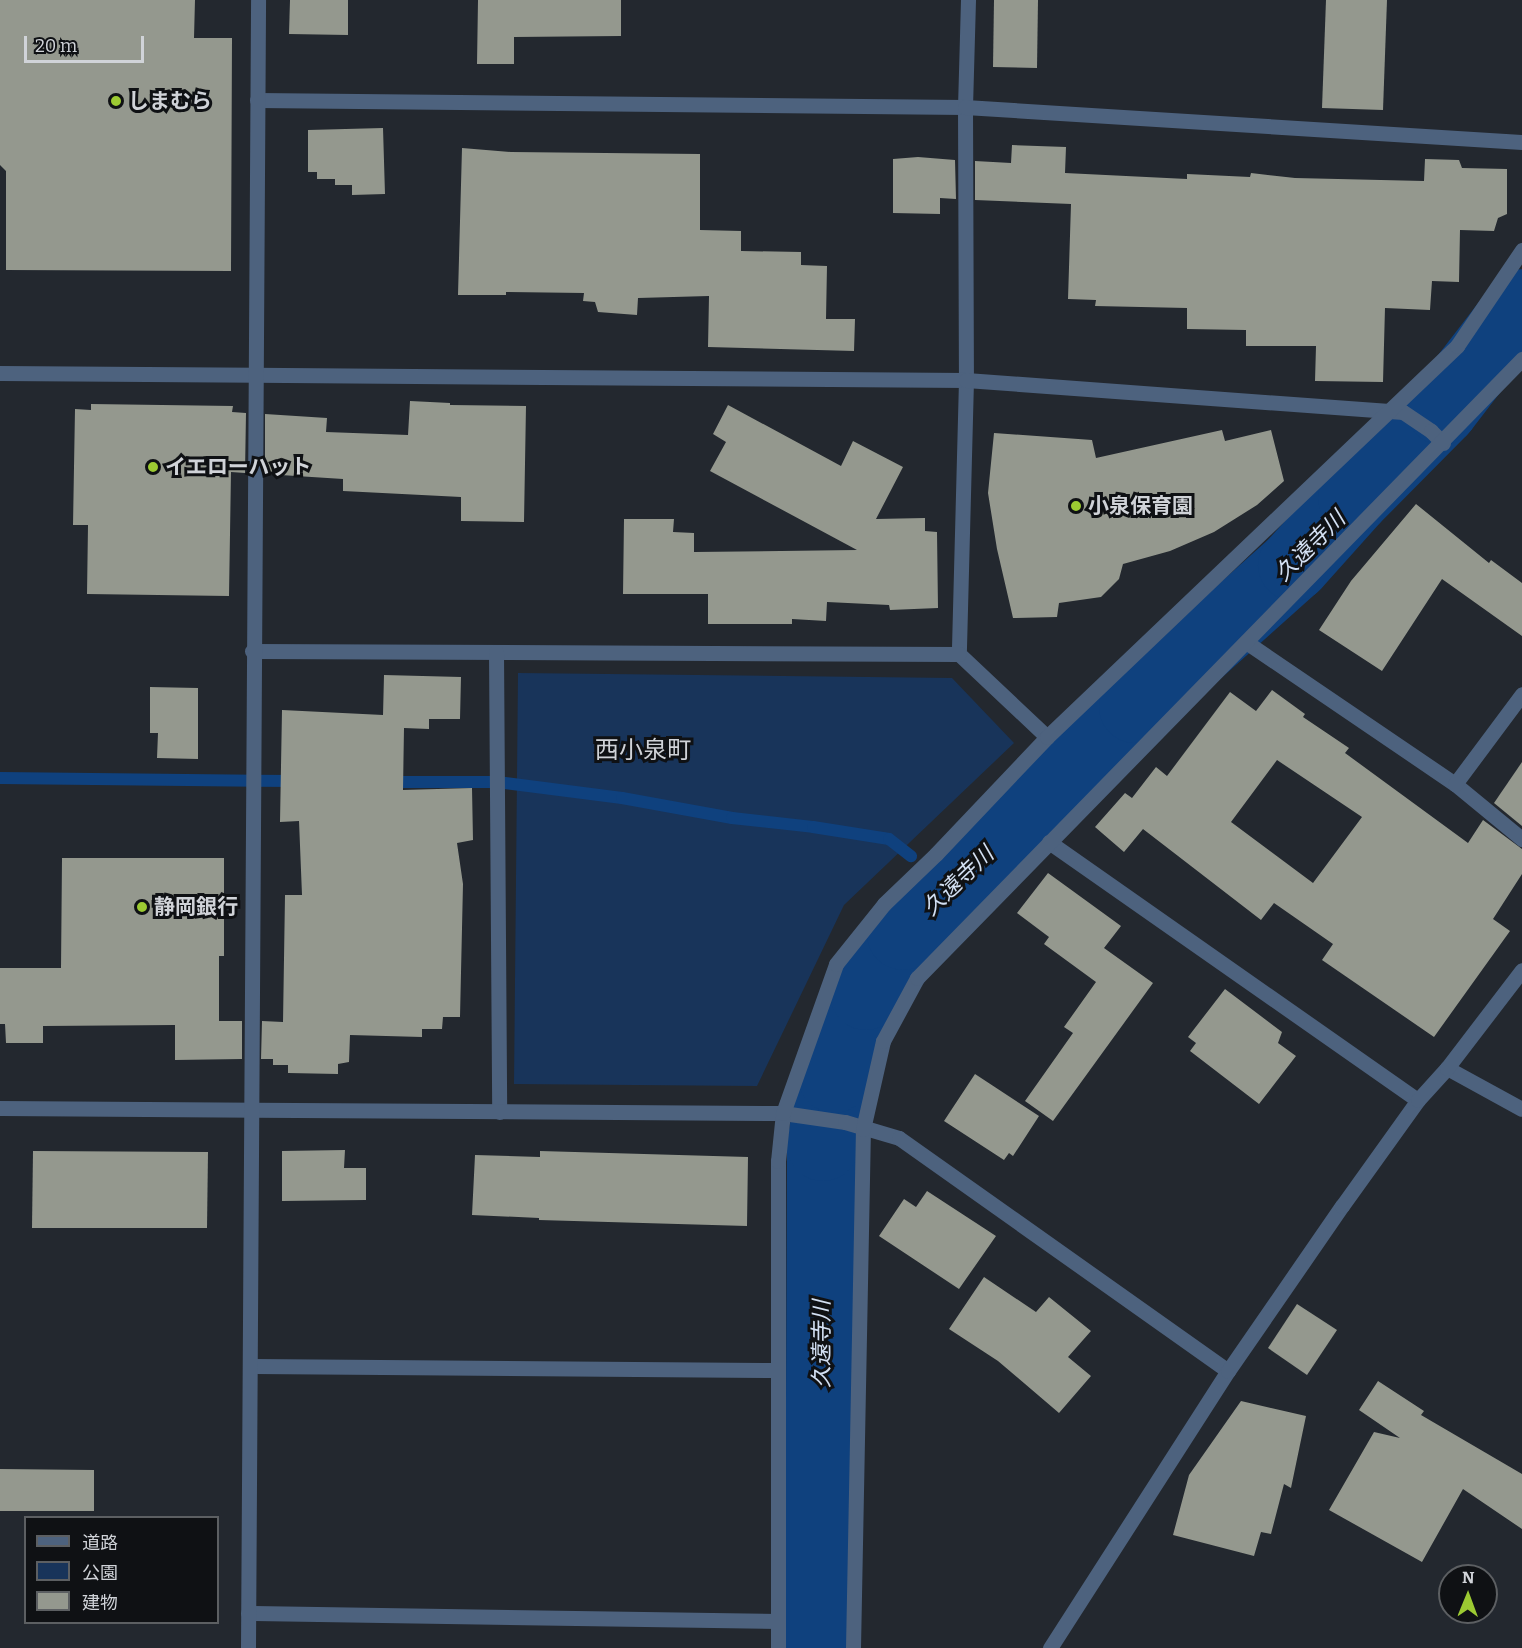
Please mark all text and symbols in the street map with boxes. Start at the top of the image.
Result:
scale bar [27,24,147,62]
text: 20 m [35,35,77,57]
place label: しまむら [128,88,212,114]
marker: しまむら [109,94,123,108]
place label: イエローハット [165,454,312,480]
marker: イエローハット [146,460,160,474]
place label: 小泉保育園 [1088,493,1193,519]
marker: 小泉保育園 [1069,499,1083,513]
water label: 久遠寺川 [1270,506,1350,586]
district label: 西小泉町 [595,737,691,765]
water label: 久遠寺川 [917,841,999,921]
place label: 静岡銀行 [154,894,238,920]
marker: 静岡銀行 [135,900,149,914]
water label: 久遠寺川 [809,1300,835,1388]
legend [24,1516,219,1624]
text: 道路 [82,1532,118,1554]
text: 公園 [82,1562,118,1584]
north arrow [1438,1564,1498,1624]
text: N [1462,1568,1475,1587]
text: 建物 [82,1592,118,1614]

